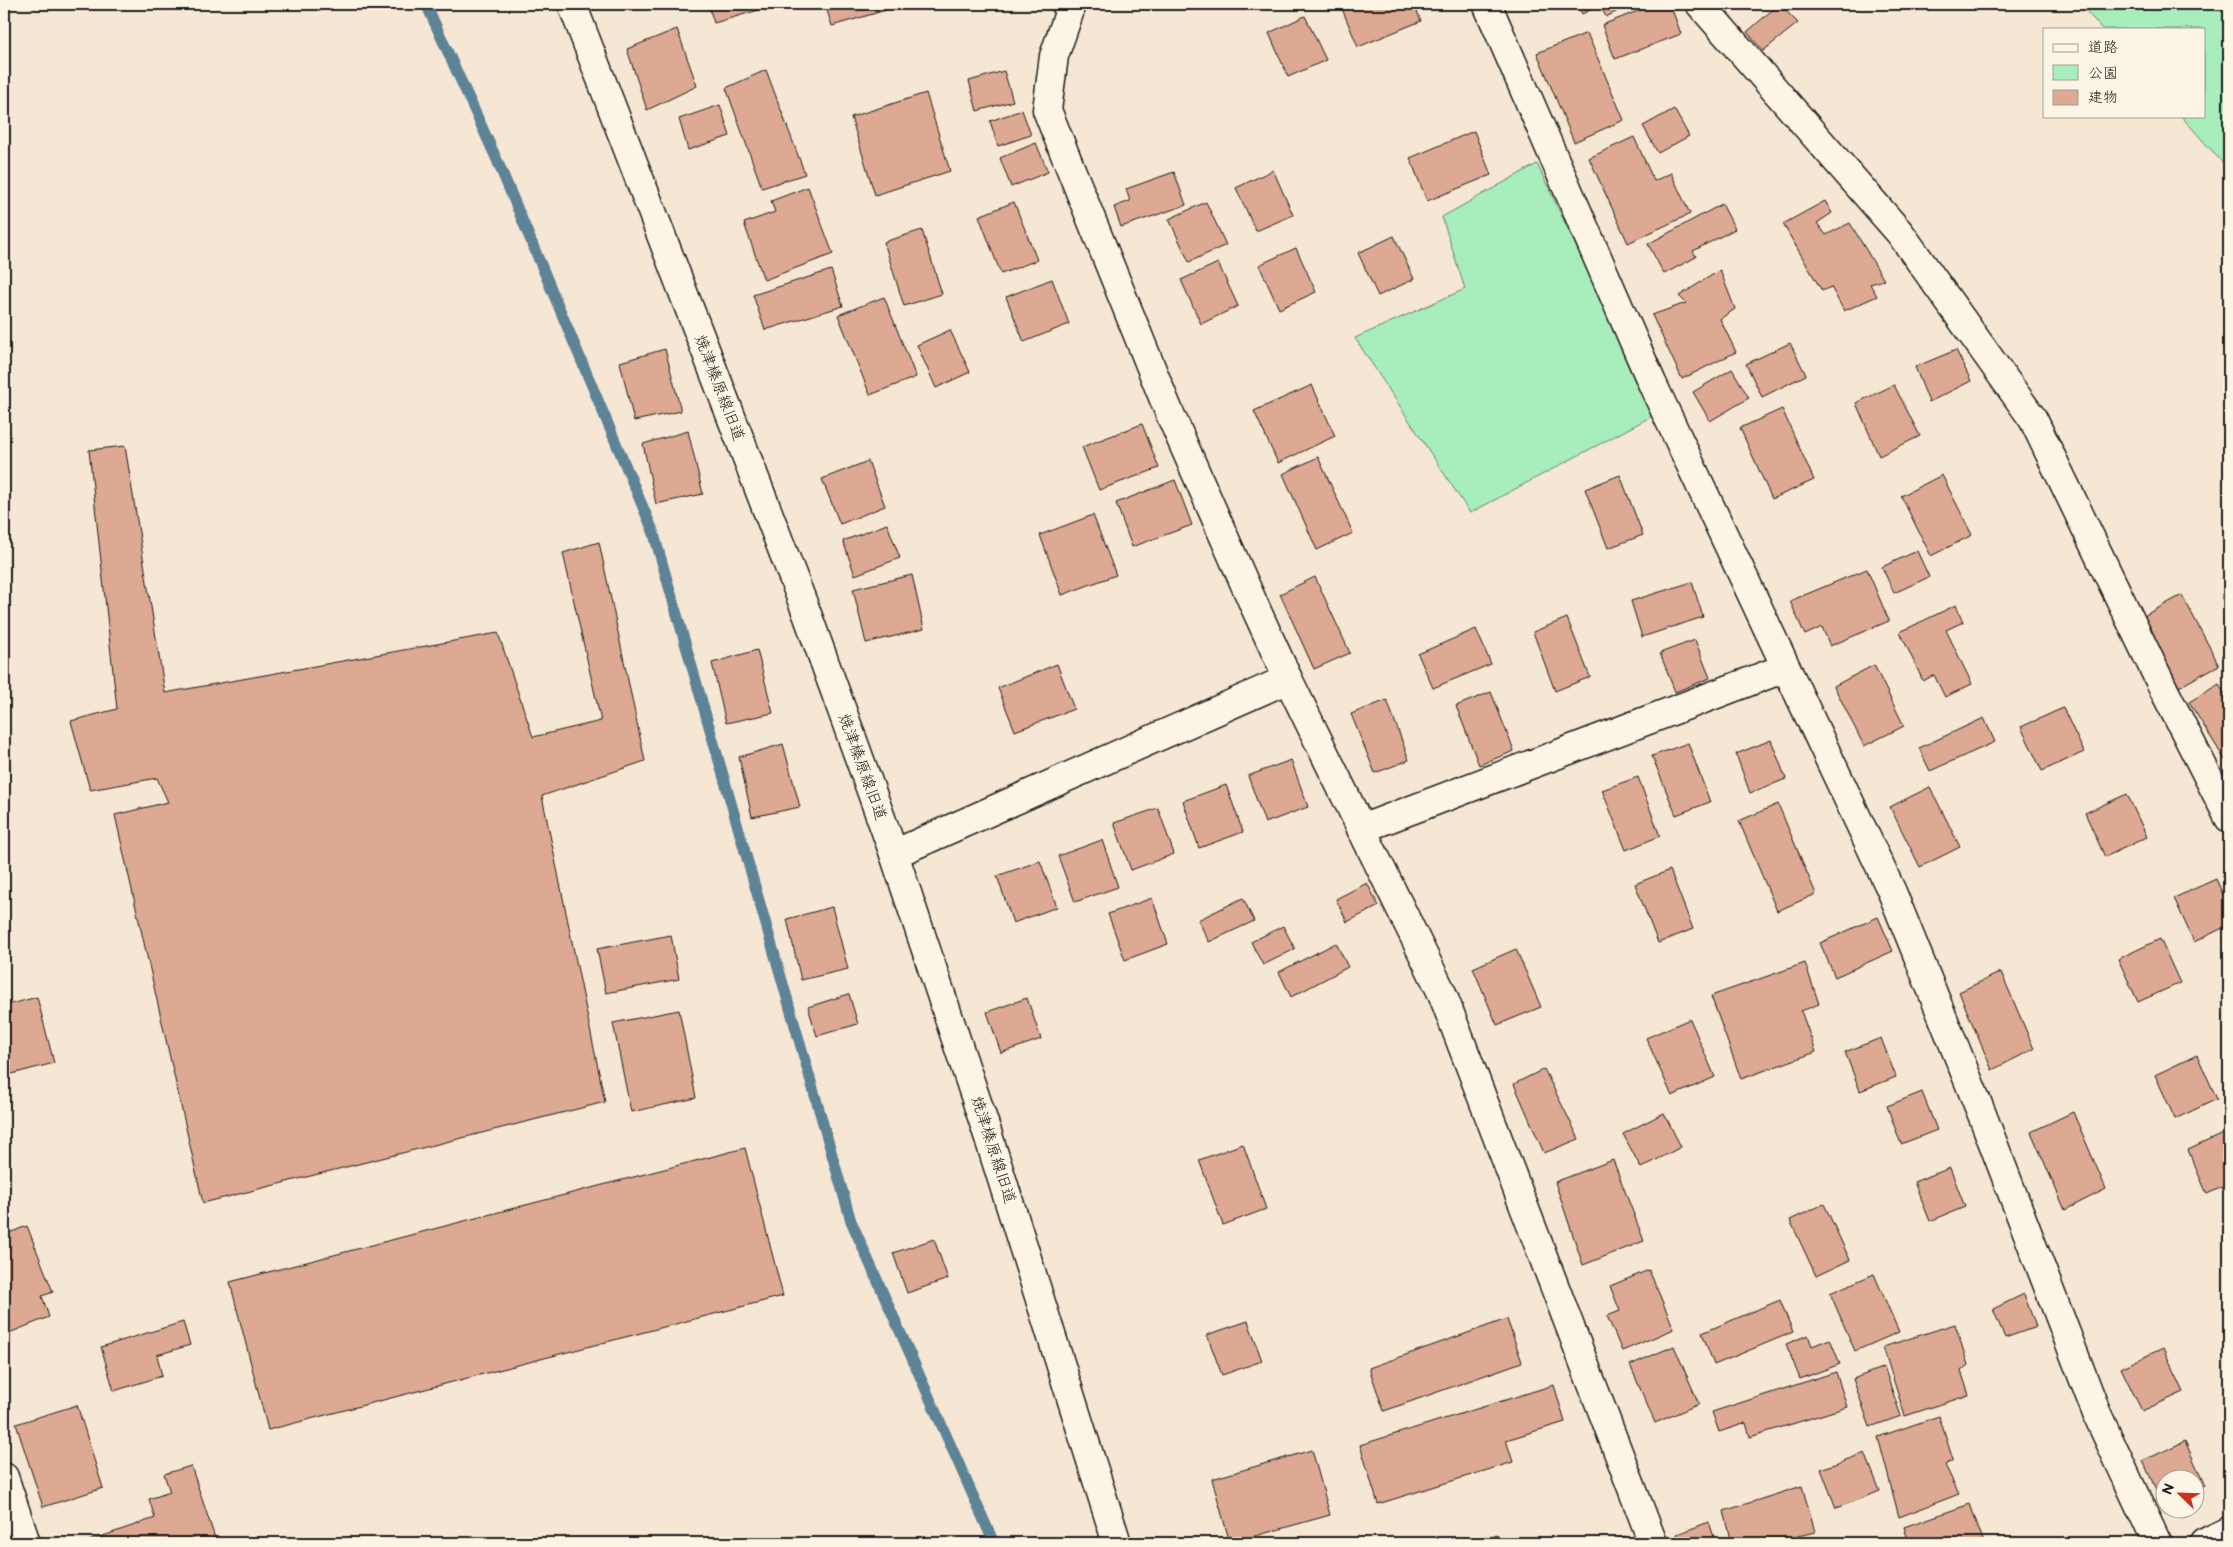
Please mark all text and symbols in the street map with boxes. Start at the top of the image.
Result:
legend [2043,28,2206,118]
text: 道路 [2088,38,2118,57]
text: 公園 [2088,64,2118,83]
text: 建物 [2088,88,2118,107]
street label: 焼津榛原線旧道 [690,332,748,444]
street label: 焼津榛原線旧道 [834,711,890,823]
street label: 焼津榛原線旧道 [967,1094,1019,1206]
north arrow [2156,1470,2206,1520]
text: N [2159,1481,2178,1497]

